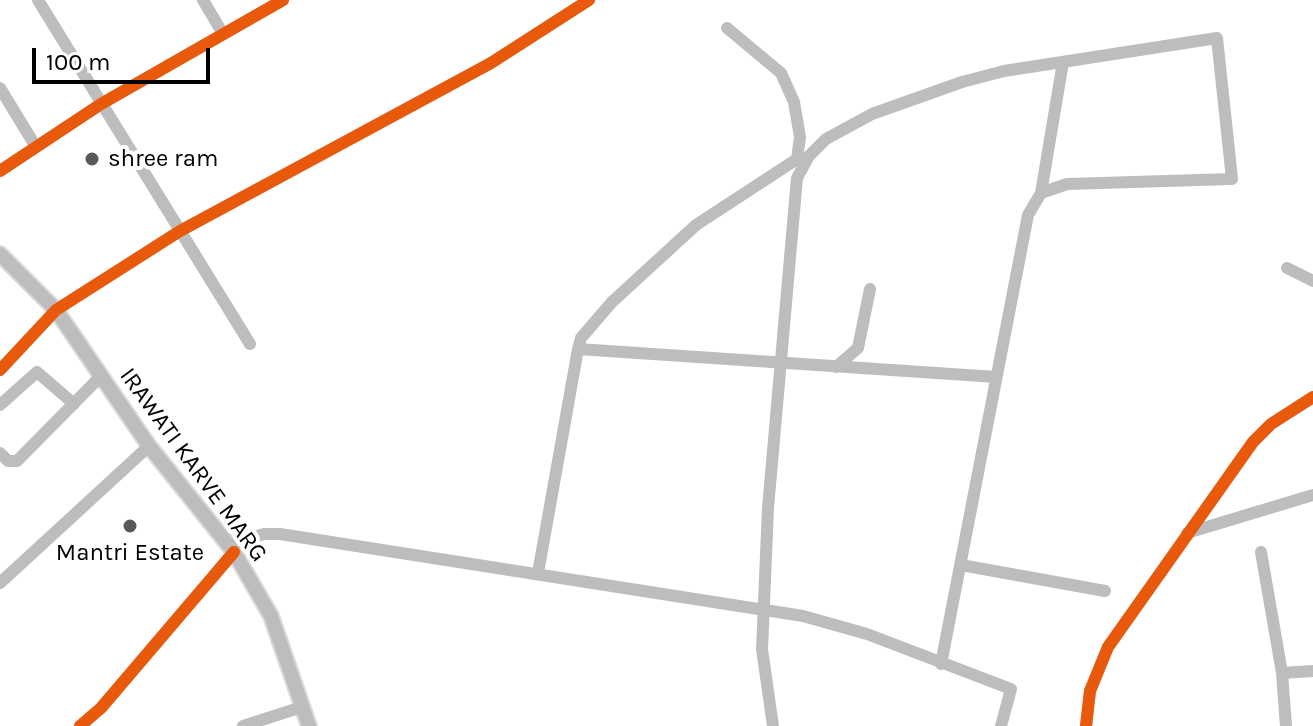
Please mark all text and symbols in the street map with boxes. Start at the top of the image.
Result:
scale bar [36,32,214,82]
text: 100 m [46,48,111,76]
place label: shree ram [108,145,218,173]
marker: shree ram [83,150,101,168]
street label: IRAWATI KARVE MARG [113,362,273,568]
marker: Mantri Estate [121,517,139,535]
place label: Mantri Estate [56,539,204,567]

